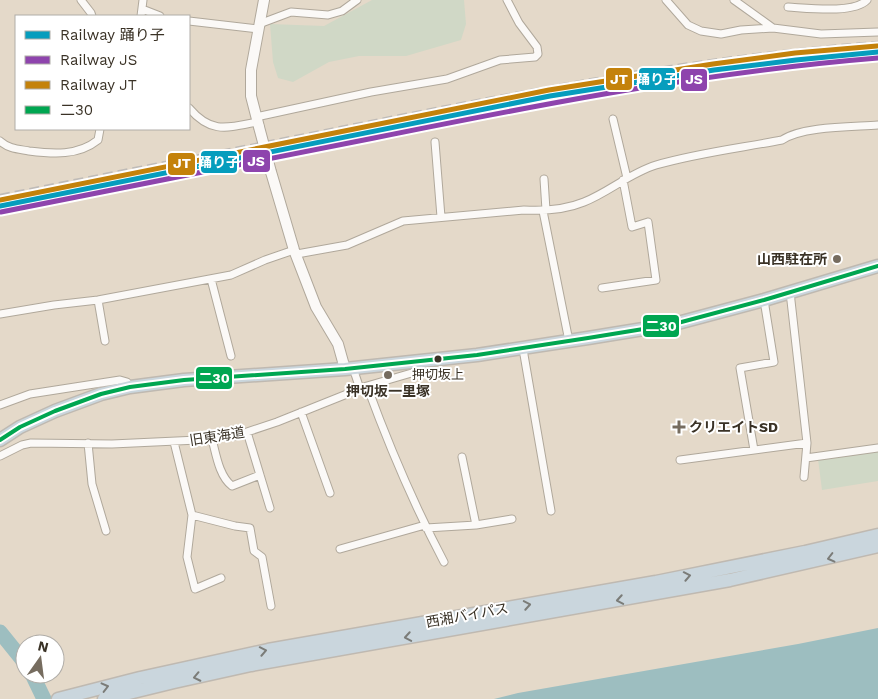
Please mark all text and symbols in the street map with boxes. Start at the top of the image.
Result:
legend [15,15,190,130]
text: Railway 踊り子 [60,26,165,44]
text: Railway JS [60,51,137,69]
line badge: JT [605,67,633,91]
line badge: 踊り子 [638,67,676,91]
line badge: JS [680,68,708,92]
text: JT [610,71,628,87]
text: 踊り子 [636,71,678,87]
text: JS [685,71,703,87]
text: Railway JT [60,76,137,94]
text: 二30 [60,101,93,119]
line badge: JS [242,149,271,173]
line badge: 踊り子 [200,150,238,174]
line badge: JT [167,152,196,176]
text: JS [247,153,265,169]
text: 踊り子 [198,154,240,170]
text: JT [173,155,191,171]
place label: 山西駐在所 [757,251,827,267]
marker: 山西駐在所 [831,253,843,265]
line badge: 二30 [642,314,680,338]
text: 二30 [645,318,677,334]
marker: 押切坂上 [433,354,443,364]
line badge: 二30 [195,366,233,390]
place label: 押切坂上 [412,367,464,382]
marker: 押切坂一里塚 [382,369,394,381]
text: 二30 [198,370,230,386]
place label: 押切坂一里塚 [346,383,430,399]
place label: クリエイトSD [689,419,778,435]
marker: クリエイトSD [673,421,685,433]
street label: 旧東海道 [188,424,246,448]
one-way arrow [826,552,835,563]
one-way arrow [682,571,691,582]
one-way arrow [615,594,624,604]
street label: 西湘バイパス [424,600,510,630]
one-way arrow [522,600,531,610]
one-way arrow [404,632,412,642]
north arrow [15,634,65,684]
text: N [36,637,50,655]
one-way arrow [259,647,268,657]
one-way arrow [192,671,201,681]
one-way arrow [100,682,109,693]

